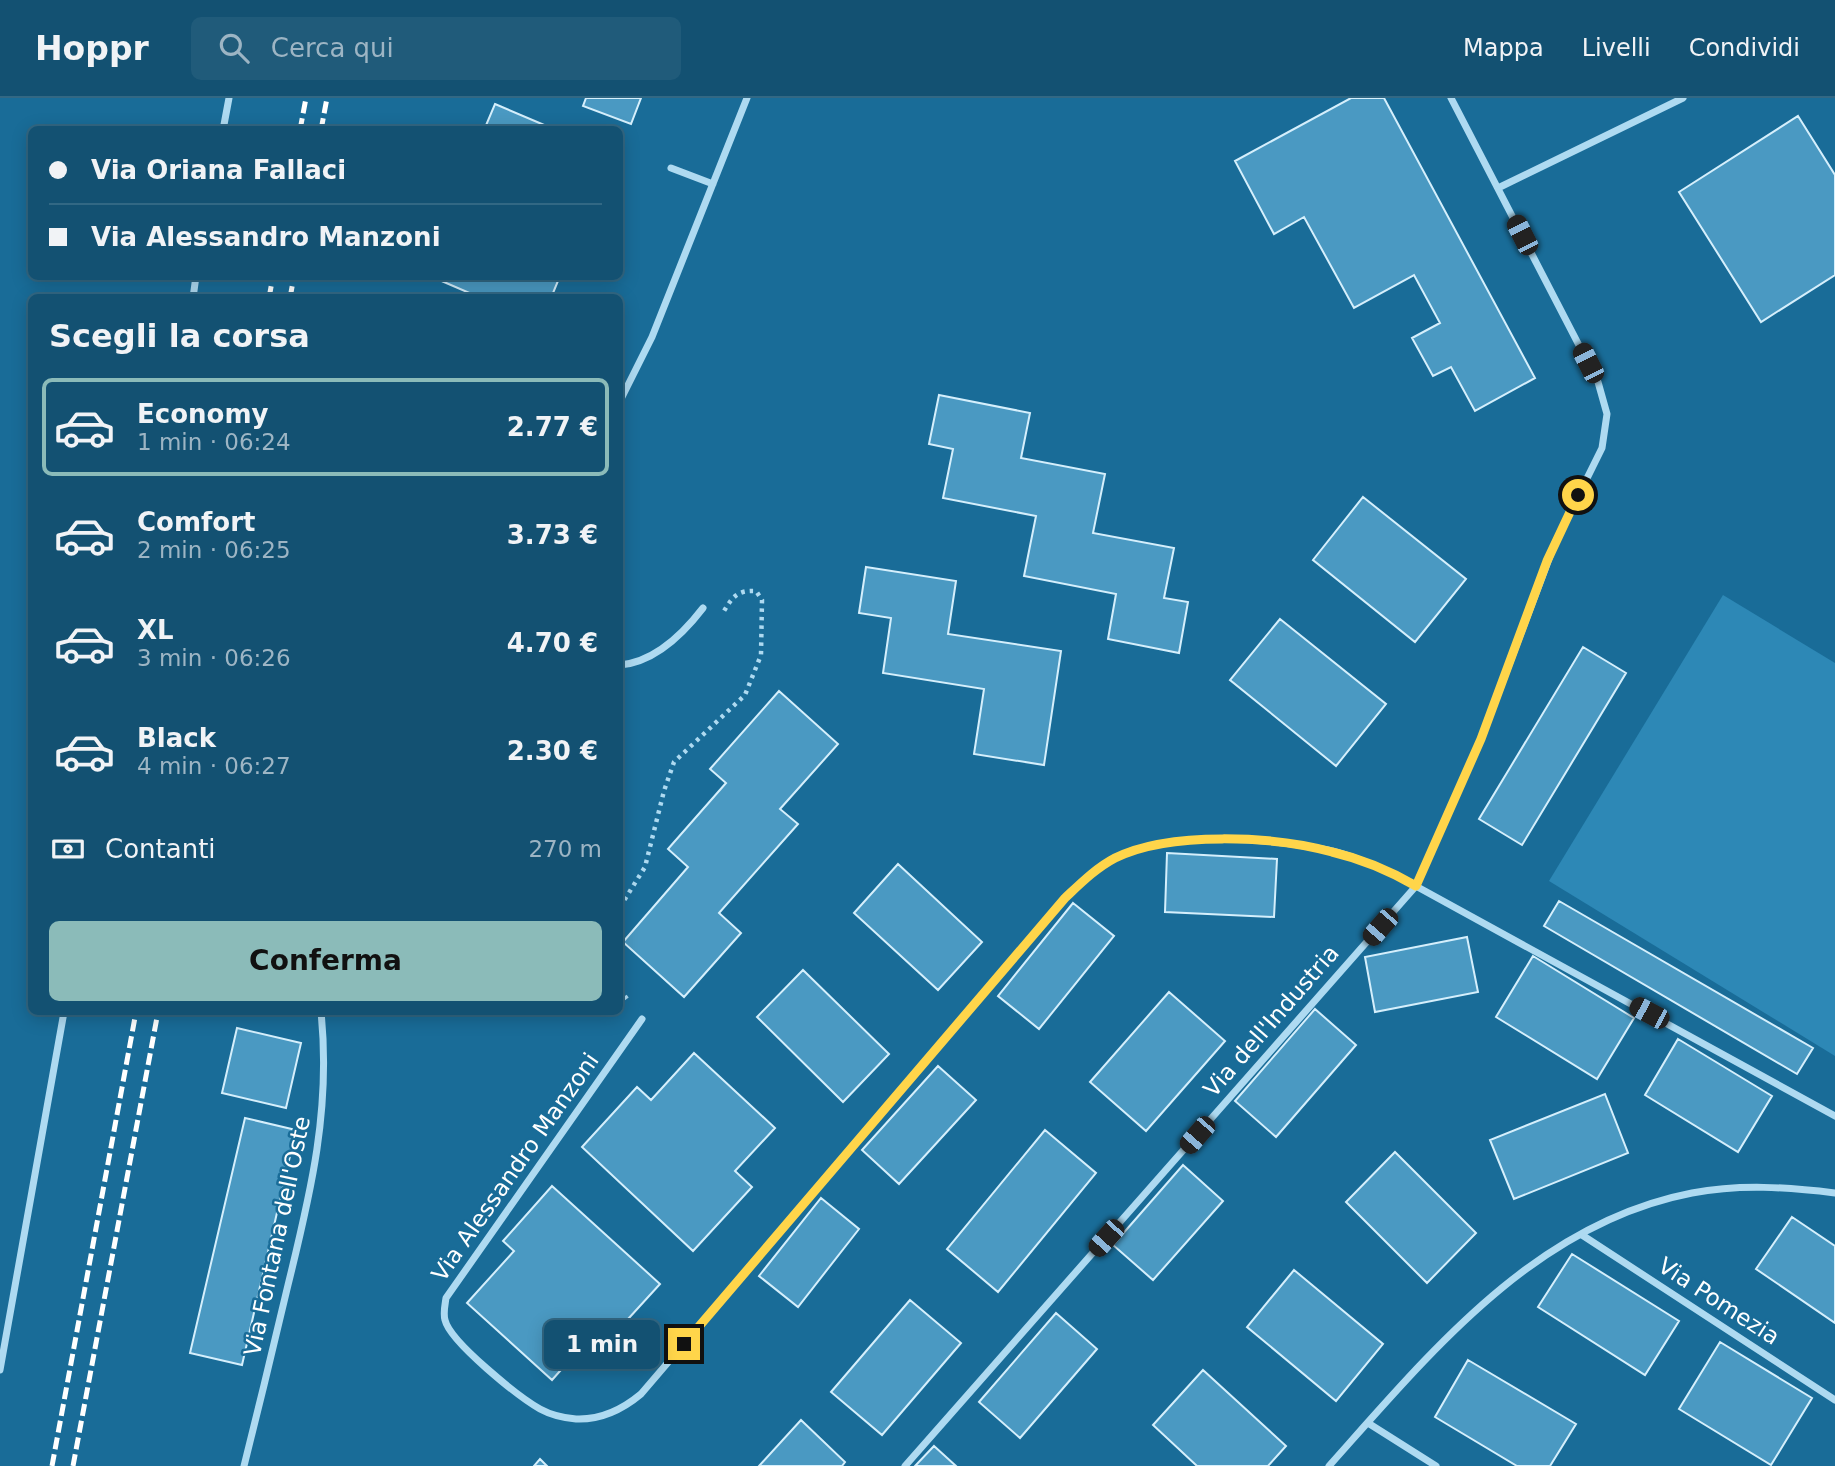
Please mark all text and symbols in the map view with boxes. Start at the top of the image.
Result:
search box [191,17,681,80]
text: Hoppr [35,29,149,68]
icon: search [215,29,253,67]
text: Cerca qui [271,33,394,63]
text: Mappa [1463,34,1544,62]
text: Livelli [1582,34,1651,62]
text: Condividi [1689,34,1800,62]
text: Via Oriana Fallaci [91,155,346,185]
car [1504,212,1541,258]
text: Via Alessandro Manzoni [91,222,441,252]
text: Scegli la corsa [49,317,310,355]
car [1570,340,1607,386]
icon: car [53,396,116,459]
text: Economy [137,399,268,429]
text: 2.77 € [507,412,598,442]
text: 1 min · 06:24 [137,429,291,455]
route start [1562,479,1594,511]
icon: car [53,504,116,567]
text: Comfort [137,507,255,537]
text: 3.73 € [507,520,598,550]
text: 2 min · 06:25 [137,537,291,563]
icon: car [53,612,116,675]
text: XL [137,615,174,645]
text: 4.70 € [507,628,598,658]
text: 3 min · 06:26 [137,645,291,671]
icon: car [53,720,116,783]
text: Black [137,723,216,753]
text: 2.30 € [507,736,598,766]
text: 4 min · 06:27 [137,753,291,779]
icon: cash [49,830,87,868]
text: Contanti [105,834,216,864]
text: 270 m [528,836,602,862]
car [1359,904,1402,950]
button: Conferma [49,921,602,1001]
street label: Via dell'Industria [1198,940,1344,1102]
car [1626,994,1673,1032]
street label: Via Alessandro Manzoni [426,1048,604,1286]
car [1176,1112,1219,1158]
street label: Via Fontana dell'Oste [239,1114,315,1358]
car [1085,1215,1128,1261]
street label: Via Pomezia [1654,1252,1784,1350]
callout: 1 min [544,1320,660,1368]
route end [668,1328,700,1360]
text: 1 min [566,1331,638,1357]

